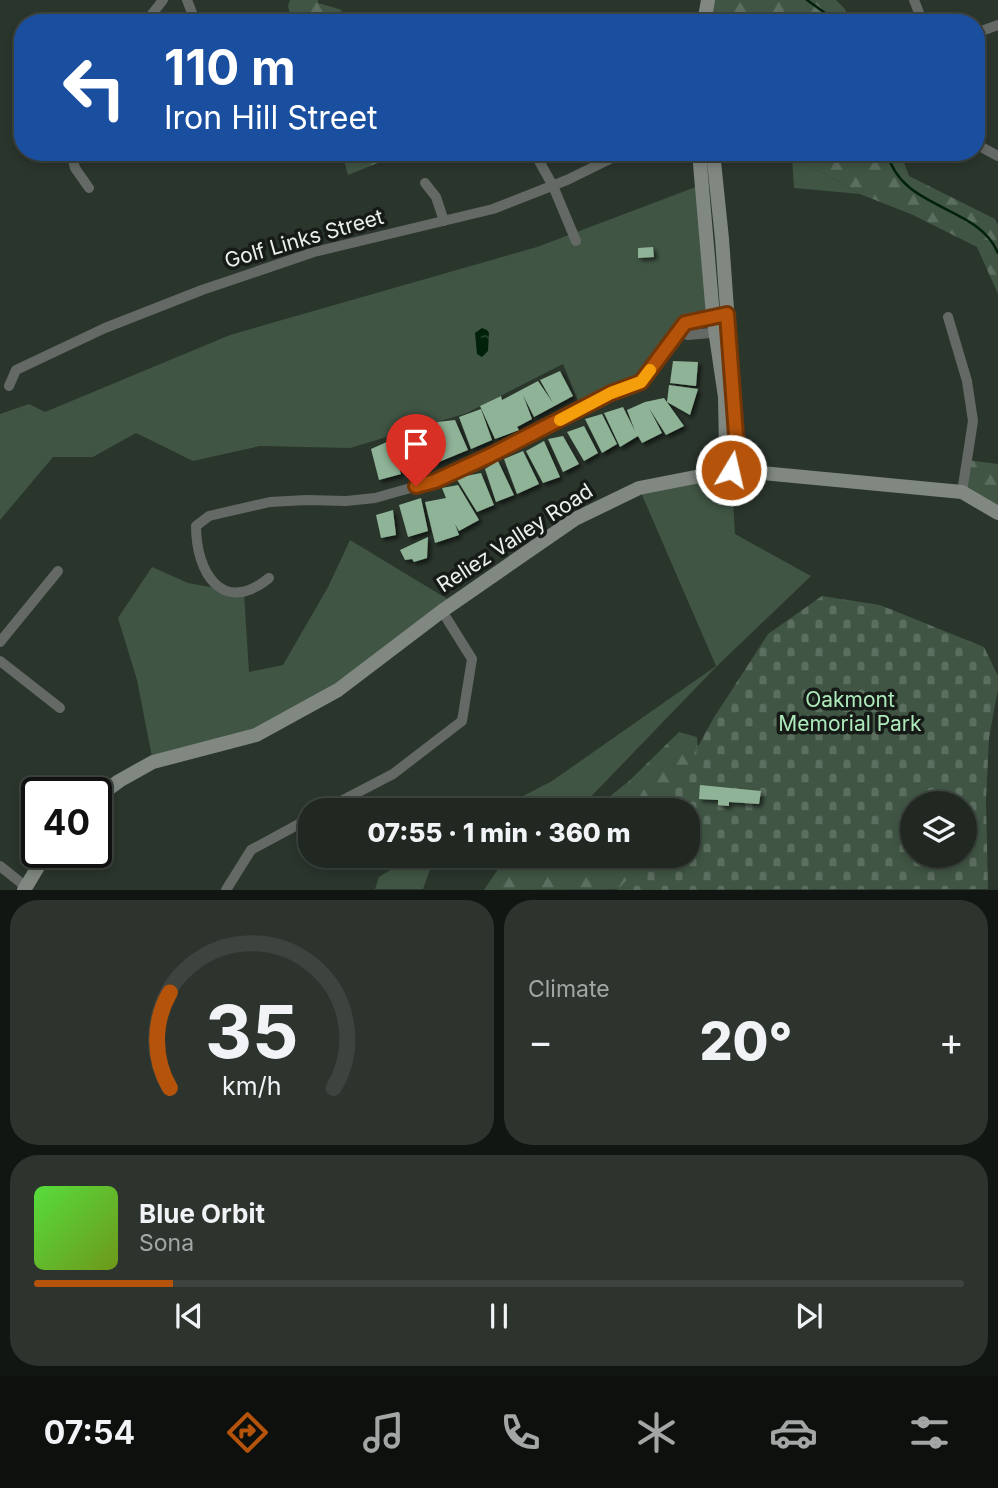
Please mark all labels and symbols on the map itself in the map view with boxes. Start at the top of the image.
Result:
street label: Golf Links Street [222,204,386,273]
pin [386,414,446,486]
position arrow [694,433,768,507]
street label: Reliez Valley Road [432,478,597,597]
park label: Oakmont Memorial Park [778,687,922,736]
speed limit sign: 40 [21,777,112,868]

